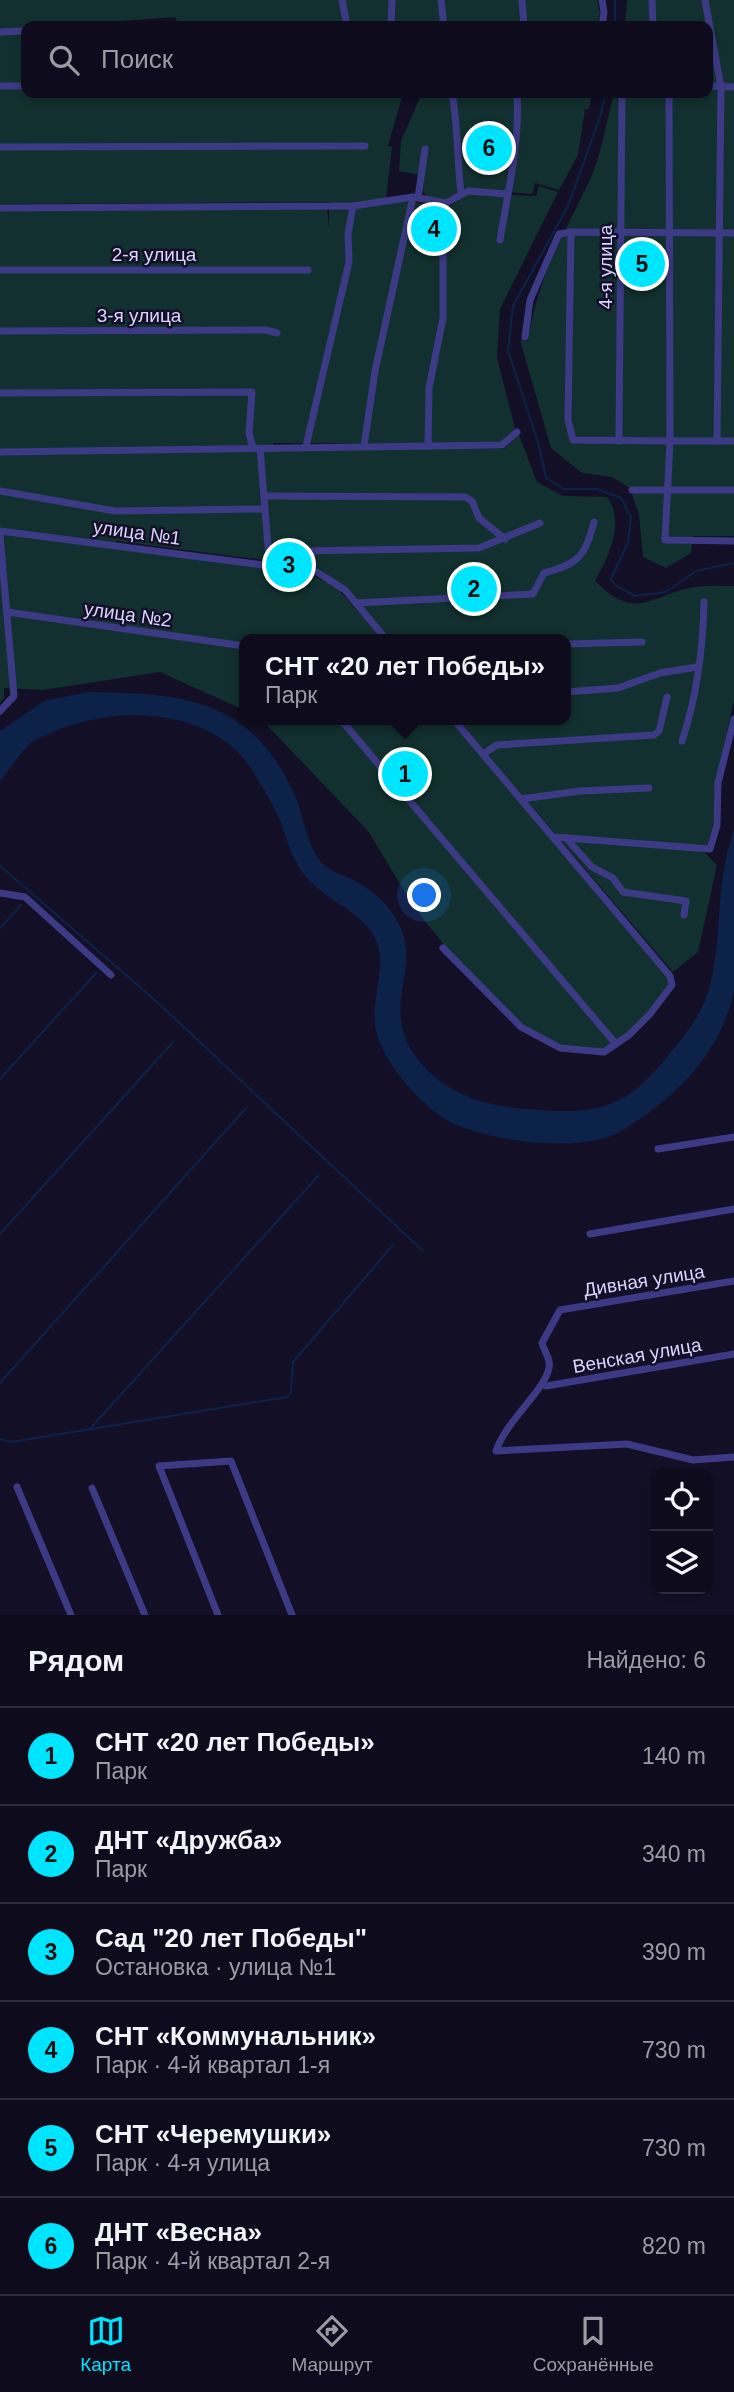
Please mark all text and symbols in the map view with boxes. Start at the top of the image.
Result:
search box [21,21,713,98]
icon: search [45,41,83,79]
text: Поиск [101,44,173,74]
pin: 6 [466,122,512,174]
pin: 4 [411,203,457,255]
street label: 4-я улица [595,224,616,309]
pin: 5 [619,238,665,290]
street label: 2-я улица [112,244,197,265]
street label: 3-я улица [97,305,182,326]
street label: улица №1 [92,516,182,549]
pin: 3 [266,539,312,591]
pin: 2 [451,563,497,615]
street label: улица №2 [83,598,173,631]
popup [239,634,571,725]
text: СНТ «20 лет Победы» [265,651,545,681]
text: Парк [265,682,317,708]
pin: 1 [382,748,428,800]
your location [407,878,441,912]
street label: Дивная улица [582,1260,707,1300]
street label: Венская улица [571,1334,704,1377]
map controls [650,1468,713,1594]
button: locate [650,1468,713,1531]
button: layers [650,1531,713,1594]
text: Рядом [28,1644,124,1677]
text: Найдено: 6 [586,1647,706,1673]
text: СНТ «20 лет Победы» [95,1727,375,1757]
text: 1 [45,1743,57,1769]
text: 140 m [642,1743,706,1769]
text: Парк [95,1758,147,1784]
text: ДНТ «Дружба» [95,1825,282,1855]
text: 2 [45,1841,57,1867]
text: 340 m [642,1841,706,1867]
text: Парк [95,1856,147,1882]
text: Сад "20 лет Победы" [95,1923,367,1953]
text: 3 [45,1939,57,1965]
text: 390 m [642,1939,706,1965]
text: Остановка · улица №1 [95,1954,336,1980]
text: СНТ «Коммунальник» [95,2021,376,2051]
text: 4 [45,2037,57,2063]
text: 730 m [642,2037,706,2063]
text: Парк · 4-й квартал 1-я [95,2052,330,2078]
text: СНТ «Черемушки» [95,2119,331,2149]
text: 5 [45,2135,57,2161]
text: 730 m [642,2135,706,2161]
text: Парк · 4-я улица [95,2150,270,2176]
text: ДНТ «Весна» [95,2217,262,2247]
text: 6 [45,2233,57,2259]
text: 820 m [642,2233,706,2259]
text: Парк · 4-й квартал 2-я [95,2248,330,2274]
tab: Карта [80,2312,131,2376]
tab: Маршрут [291,2312,372,2376]
tab: Сохранённые [533,2312,654,2376]

